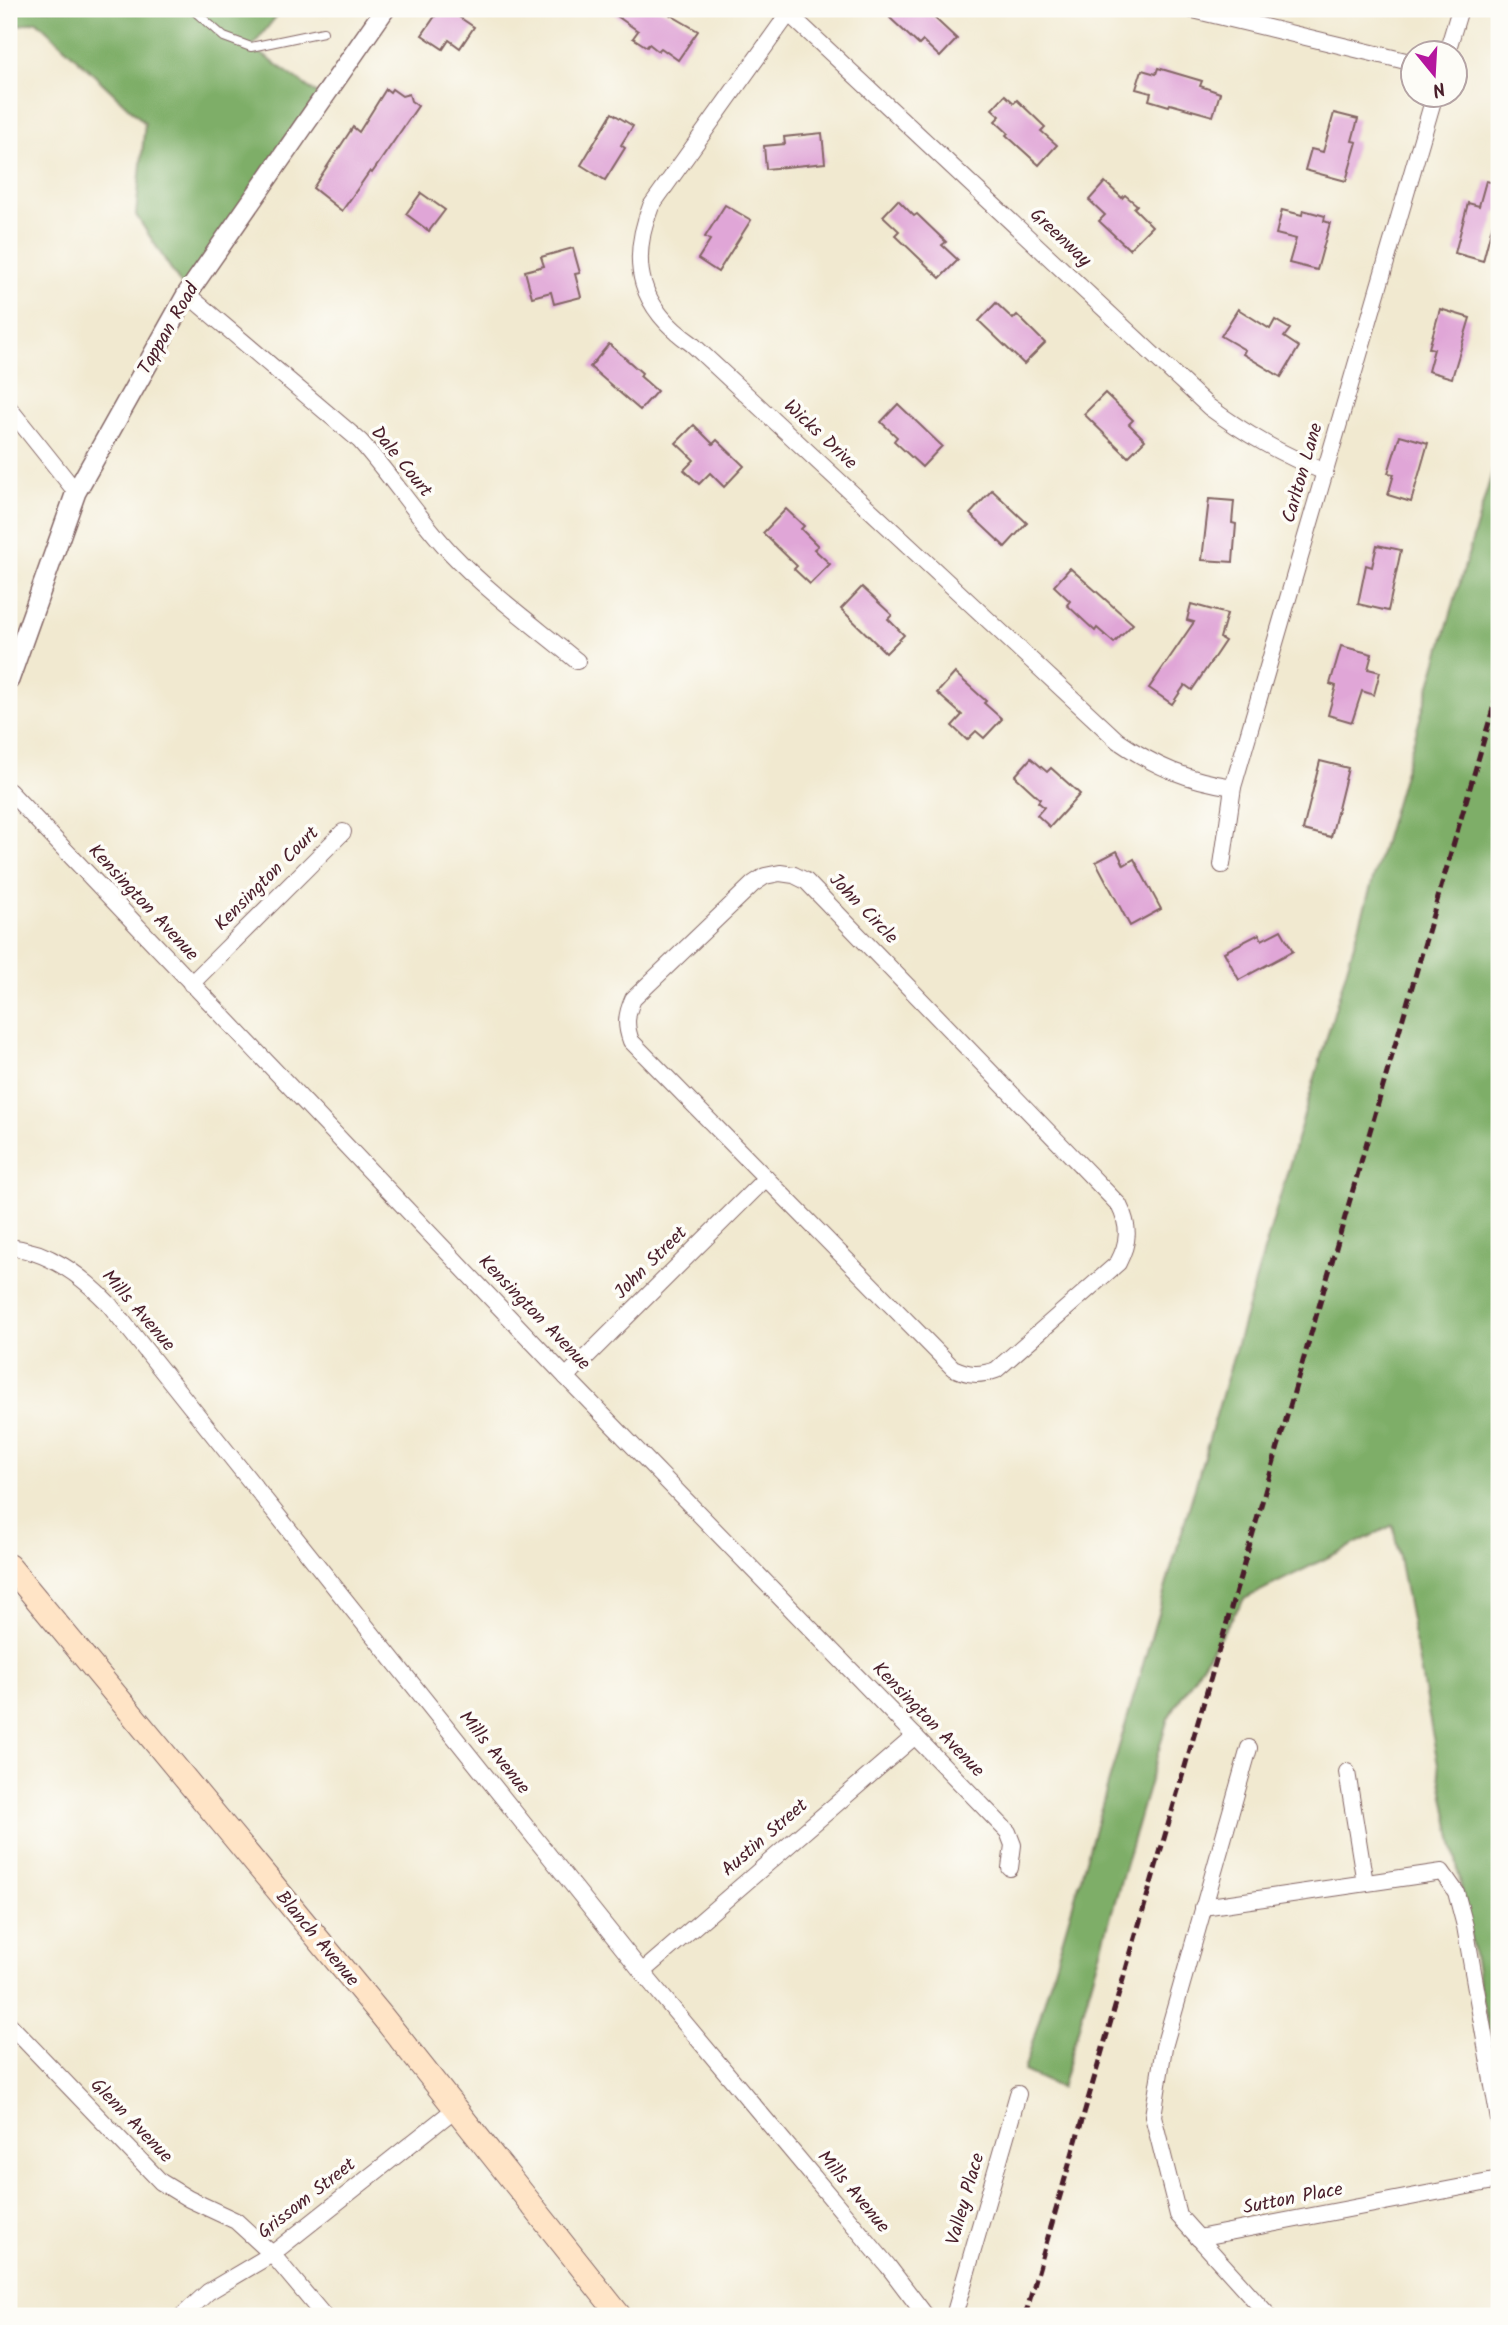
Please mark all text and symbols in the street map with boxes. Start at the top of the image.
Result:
north arrow [1400,38,1470,108]
text: N [1428,72,1449,104]
street label: Greenway [1022,201,1099,276]
street label: Tappan Road [131,277,208,381]
street label: Wicks Drive [776,393,864,478]
street label: Carlton Lane [1274,419,1332,527]
street label: Dale Court [363,420,440,505]
street label: Kensington Court [208,819,327,938]
street label: Kensington Avenue [80,837,206,969]
street label: John Circle [821,866,905,952]
street label: John Street [607,1219,695,1307]
street label: Kensington Avenue [471,1248,598,1378]
street label: Mills Avenue [94,1263,183,1359]
street label: Kensington Avenue [865,1655,992,1785]
street label: Mills Avenue [451,1705,538,1802]
street label: Austin Street [715,1791,816,1884]
street label: Blanch Avenue [268,1884,367,1994]
street label: Glenn Avenue [82,2072,180,2171]
street label: Mills Avenue [809,2144,897,2240]
street label: Valley Place [939,2149,994,2248]
street label: Grissom Street [251,2150,363,2247]
street label: Sutton Place [1240,2175,1346,2223]

